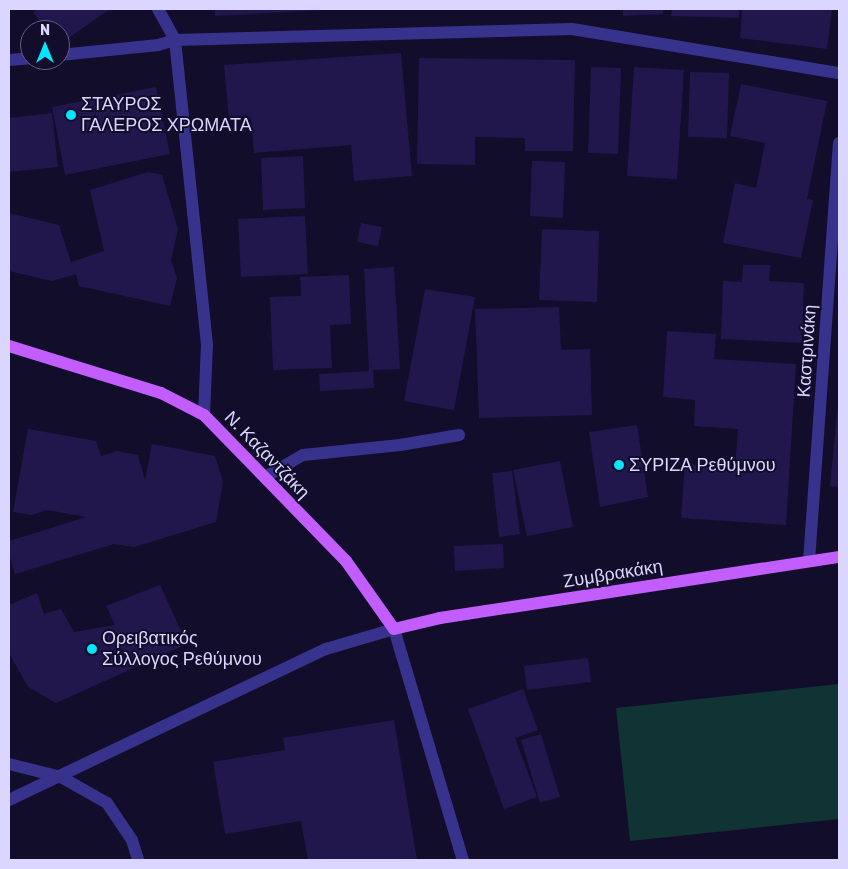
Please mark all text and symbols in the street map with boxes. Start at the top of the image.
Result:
north arrow [20,20,70,70]
text: N [40,22,50,39]
place label: ΣΤΑΥΡΟΣ ΓΑΛΕΡΟΣ ΧΡΩΜΑΤΑ [81,94,252,136]
marker: ΣΤΑΥΡΟΣ ΓΑΛΕΡΟΣ ΧΡΩΜΑΤΑ [65,109,77,121]
street label: Καστρινάκη [793,304,821,398]
street label: Ν. Καζαντζάκη [220,407,314,503]
place label: ΣΥΡΙΖΑ Ρεθύμνου [629,454,776,476]
marker: ΣΥΡΙΖΑ Ρεθύμνου [613,459,625,471]
street label: Ζυμβρακάκη [562,555,664,593]
place label: Ορειβατικός Σύλλογος Ρεθύμνου [102,628,262,670]
marker: Ορειβατικός Σύλλογος Ρεθύμνου [86,643,98,655]

